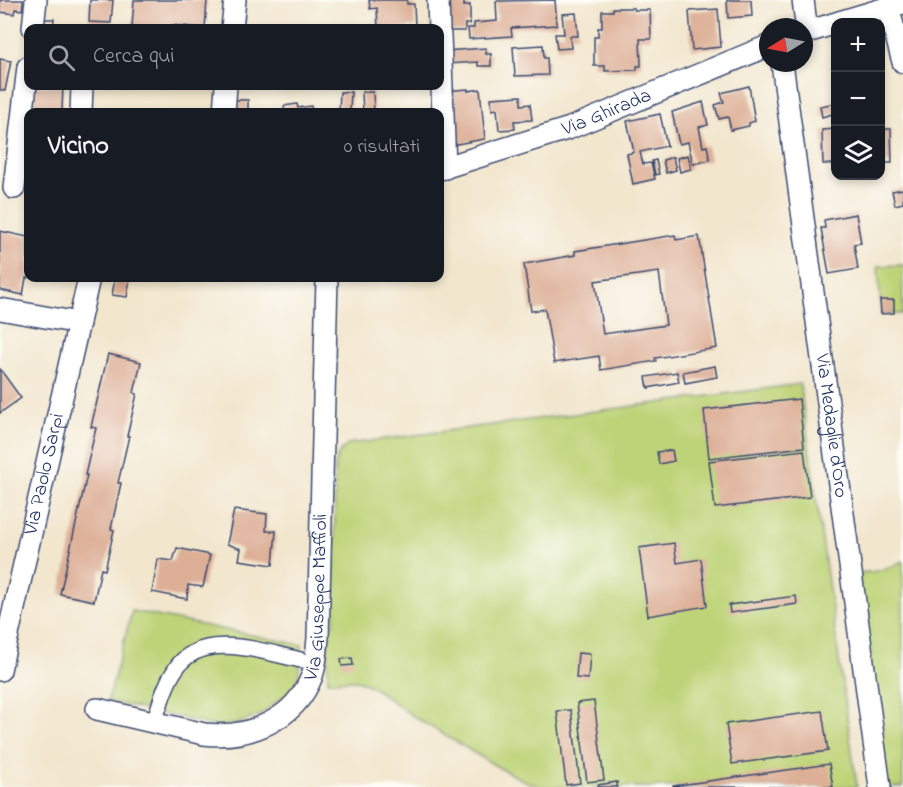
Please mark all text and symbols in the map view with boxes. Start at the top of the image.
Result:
north arrow [759,18,813,72]
map controls [831,18,885,180]
button: + [831,18,885,72]
search box [24,24,444,90]
icon: search [45,41,78,74]
text: Cerca qui [93,41,175,73]
button: − [831,72,885,126]
street label: Via Ghirada [557,81,656,144]
button: layers [831,126,885,180]
text: Vicino [48,128,109,166]
text: 0 risultati [344,133,420,162]
street label: Via Medaglie d'Oro [807,351,855,500]
street label: Via Paolo Sarpi [16,410,72,539]
street label: Via Giuseppe Maffioli [297,513,336,686]

